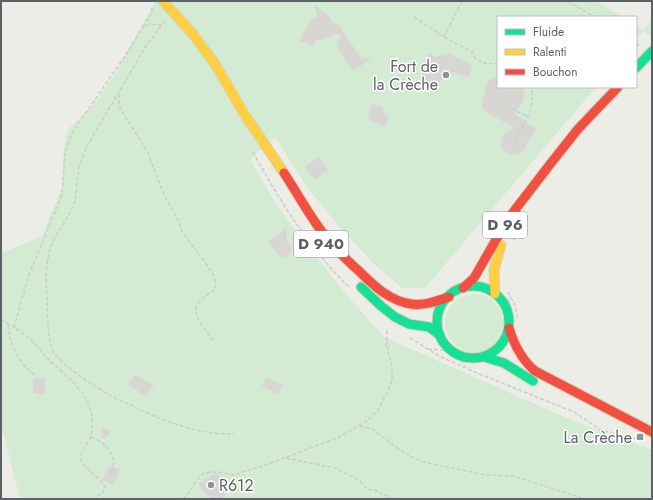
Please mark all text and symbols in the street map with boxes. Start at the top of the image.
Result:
legend [497,16,637,88]
text: Fluide [533,23,564,41]
text: Ralenti [533,43,567,61]
place label: Fort de la Crèche [373,55,438,96]
text: Bouchon [533,63,577,81]
marker: Fort de la Crèche [441,70,451,80]
road number: D 96 [483,212,527,238]
road number: D 940 [294,231,348,257]
place label: La Crèche [564,426,632,449]
marker: La Crèche [635,432,645,442]
place label: R612 [219,474,253,497]
marker: R612 [206,480,216,490]

